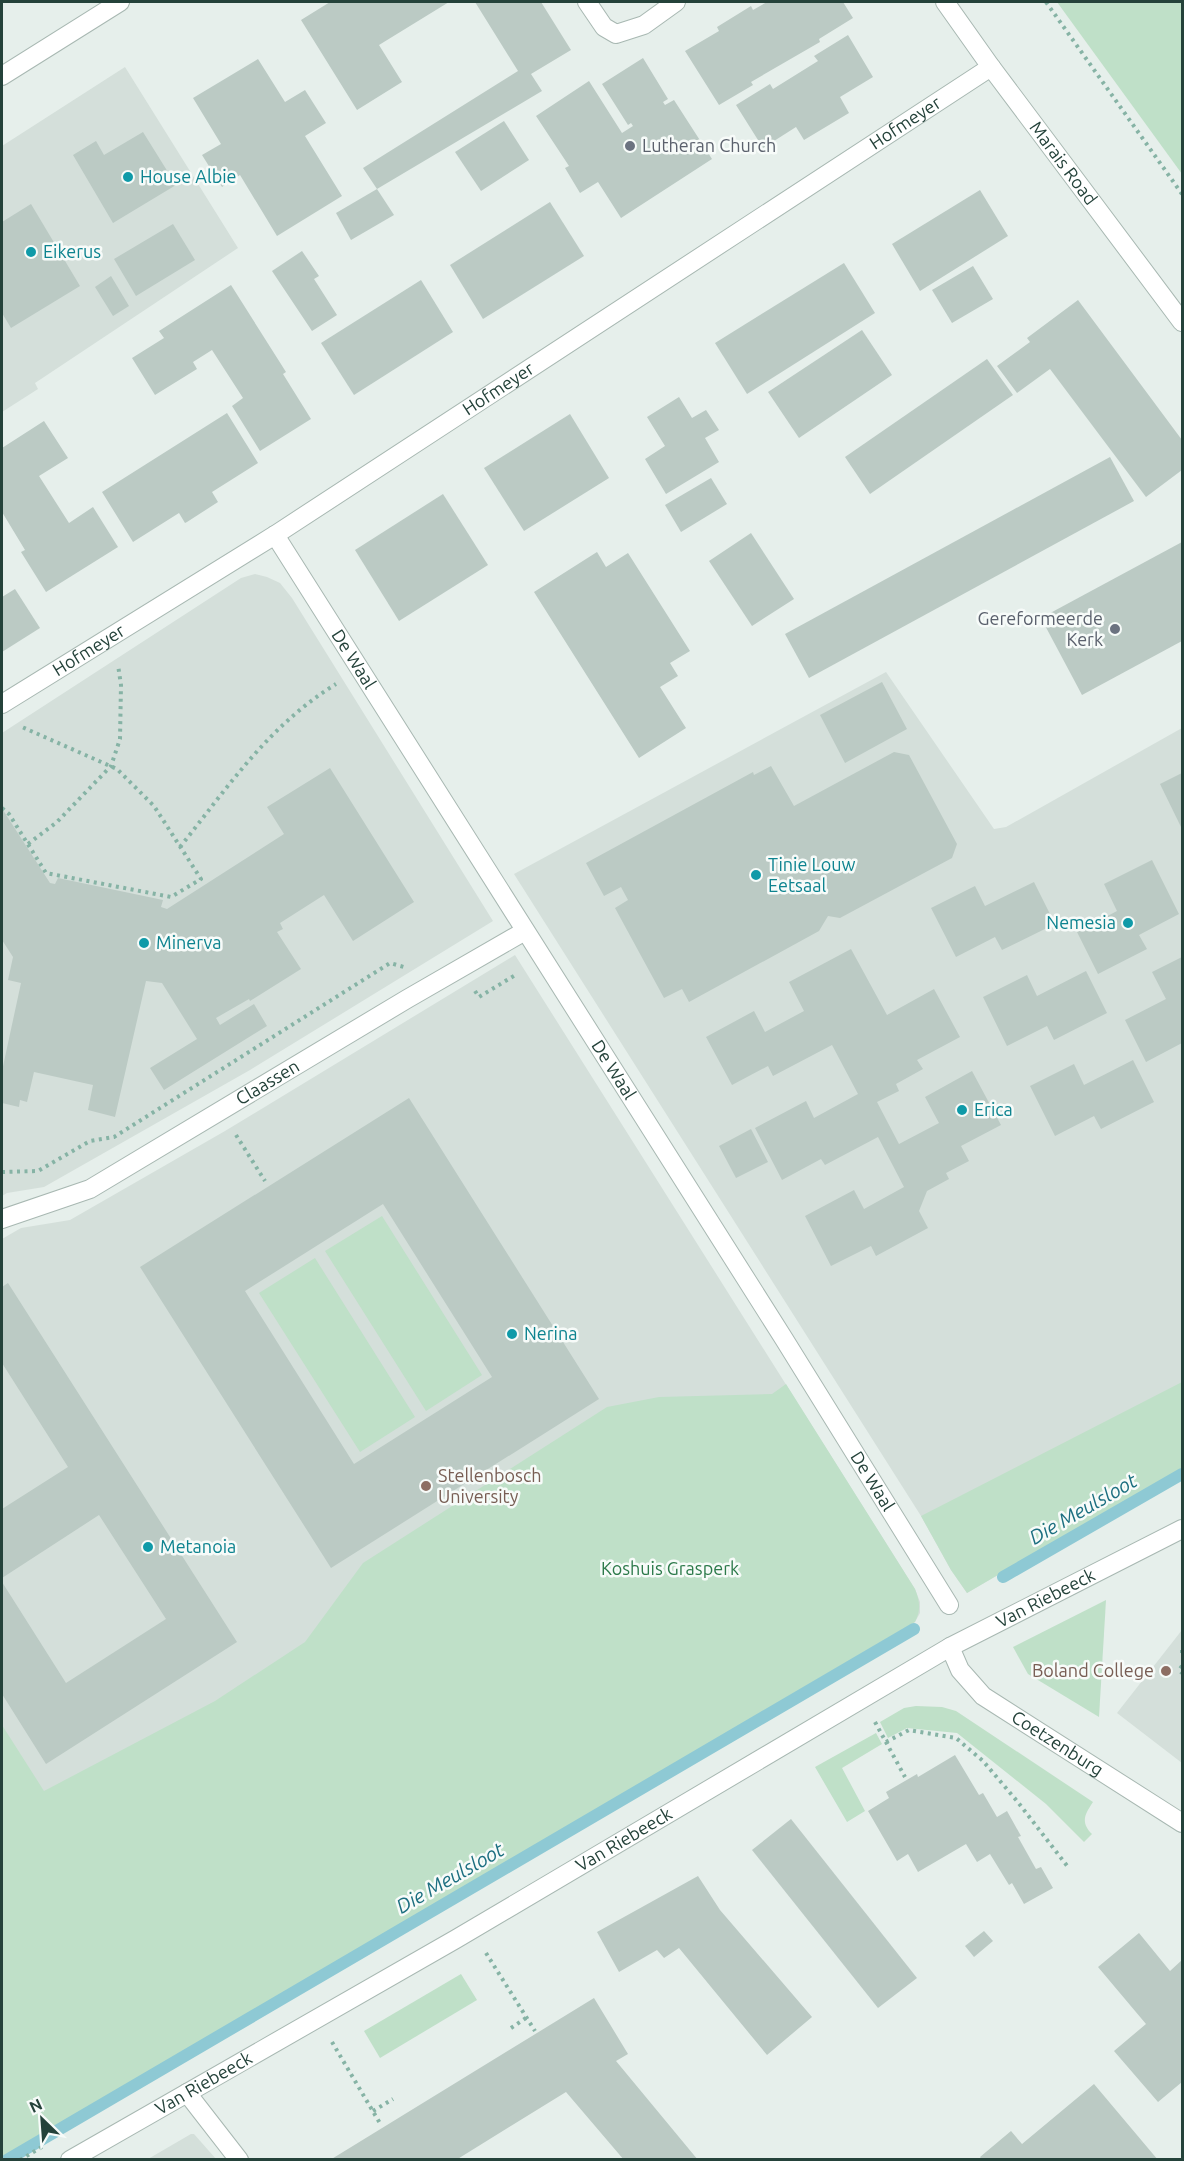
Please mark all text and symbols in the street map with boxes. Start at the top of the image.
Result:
street label: Hofmeyer [865,92,944,153]
street label: Marais Road [1026,117,1102,208]
place label: Lutheran Church [642,135,776,155]
marker: Lutheran Church [623,139,637,153]
place label: House Albie [140,166,236,186]
marker: House Albie [121,170,135,184]
place label: Eikerus [43,241,101,261]
marker: Eikerus [24,245,38,259]
street label: Hofmeyer [459,358,537,419]
place label: Gereformeerde Kerk [978,608,1103,649]
street label: Hofmeyer [49,620,128,679]
marker: Gereformeerde Kerk [1108,622,1122,636]
street label: De Waal [328,625,381,692]
place label: Tinie Louw Eetsaal [768,854,855,895]
marker: Tinie Louw Eetsaal [749,868,763,882]
place label: Nemesia [1046,912,1116,932]
marker: Nemesia [1121,916,1135,930]
place label: Minerva [156,932,221,952]
marker: Minerva [137,936,151,950]
street label: De Waal [588,1036,641,1103]
street label: Claassen [232,1055,302,1108]
place label: Erica [974,1099,1013,1119]
marker: Erica [955,1103,969,1117]
place label: Nerina [524,1323,578,1343]
marker: Nerina [505,1327,519,1341]
street label: De Waal [847,1447,899,1514]
place label: Stellenbosch University [438,1465,542,1506]
water label: Die Meulsloot [1025,1468,1141,1549]
marker: Stellenbosch University [419,1479,433,1493]
place label: Metanoia [160,1536,236,1556]
marker: Metanoia [141,1540,155,1554]
park label: Koshuis Grasperk [601,1558,739,1578]
street label: Van Riebeeck [992,1564,1098,1631]
place label: Boland College [1032,1660,1154,1680]
marker: Boland College [1159,1664,1173,1678]
street label: Coetzenburg [1008,1706,1107,1779]
street label: Van Riebeeck [572,1803,675,1875]
water label: Die Meulsloot [392,1837,508,1918]
street label: Van Riebeeck [151,2047,255,2118]
north arrow [12,2089,72,2149]
text: N [26,2095,45,2116]

